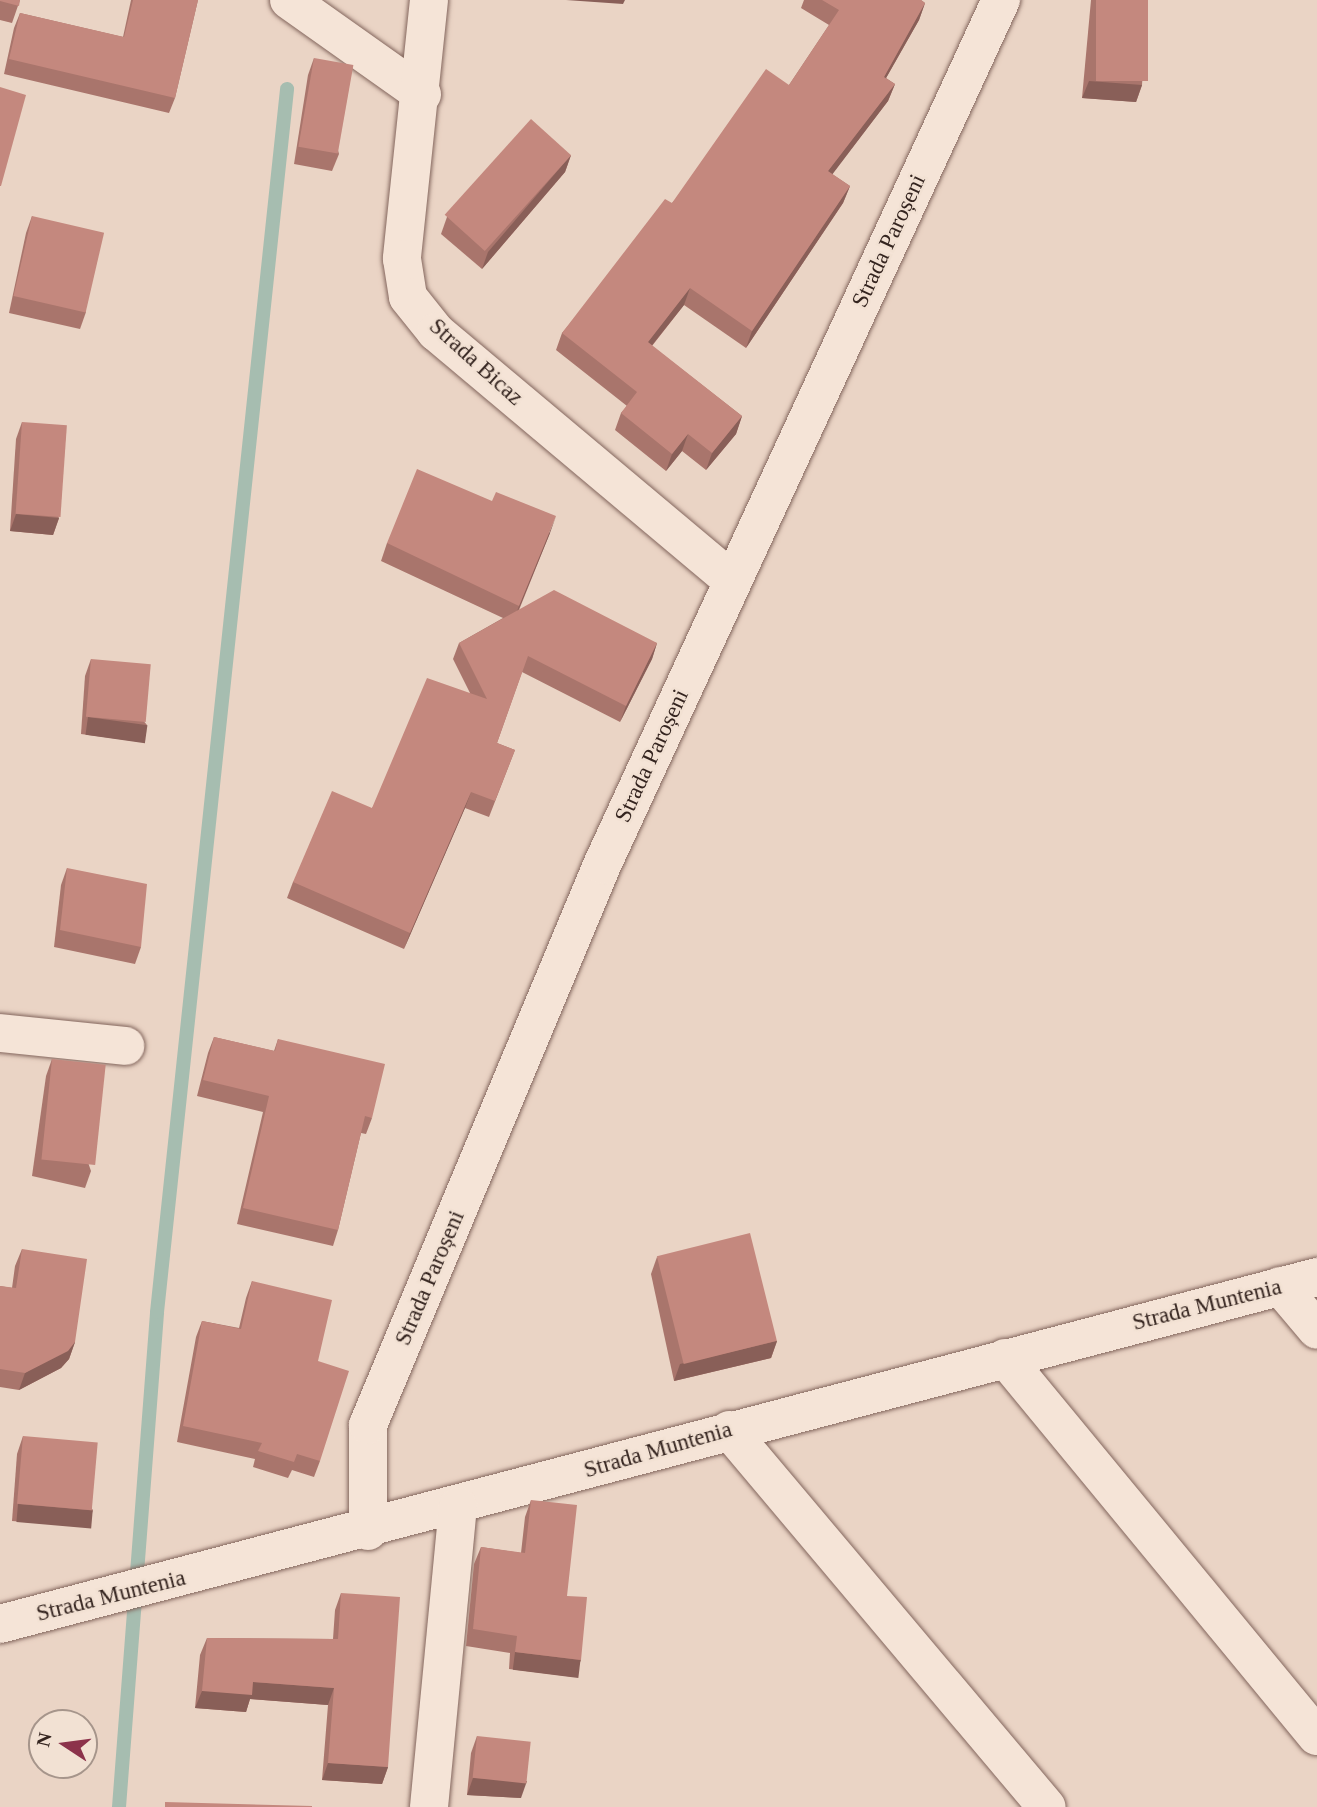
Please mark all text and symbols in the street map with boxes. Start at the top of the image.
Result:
street label: Strada Paroșeni [846,170,932,312]
street label: Strada Bicaz [423,313,529,411]
street label: Strada Paroșeni [609,685,695,827]
street label: Strada Paroșeni [389,1206,471,1350]
street label: Strada Muntenia [1130,1273,1284,1337]
street label: Strada Muntenia [581,1416,735,1484]
street label: Strada Muntenia [34,1564,188,1628]
north arrow [28,1709,98,1779]
text: N [32,1731,56,1749]

